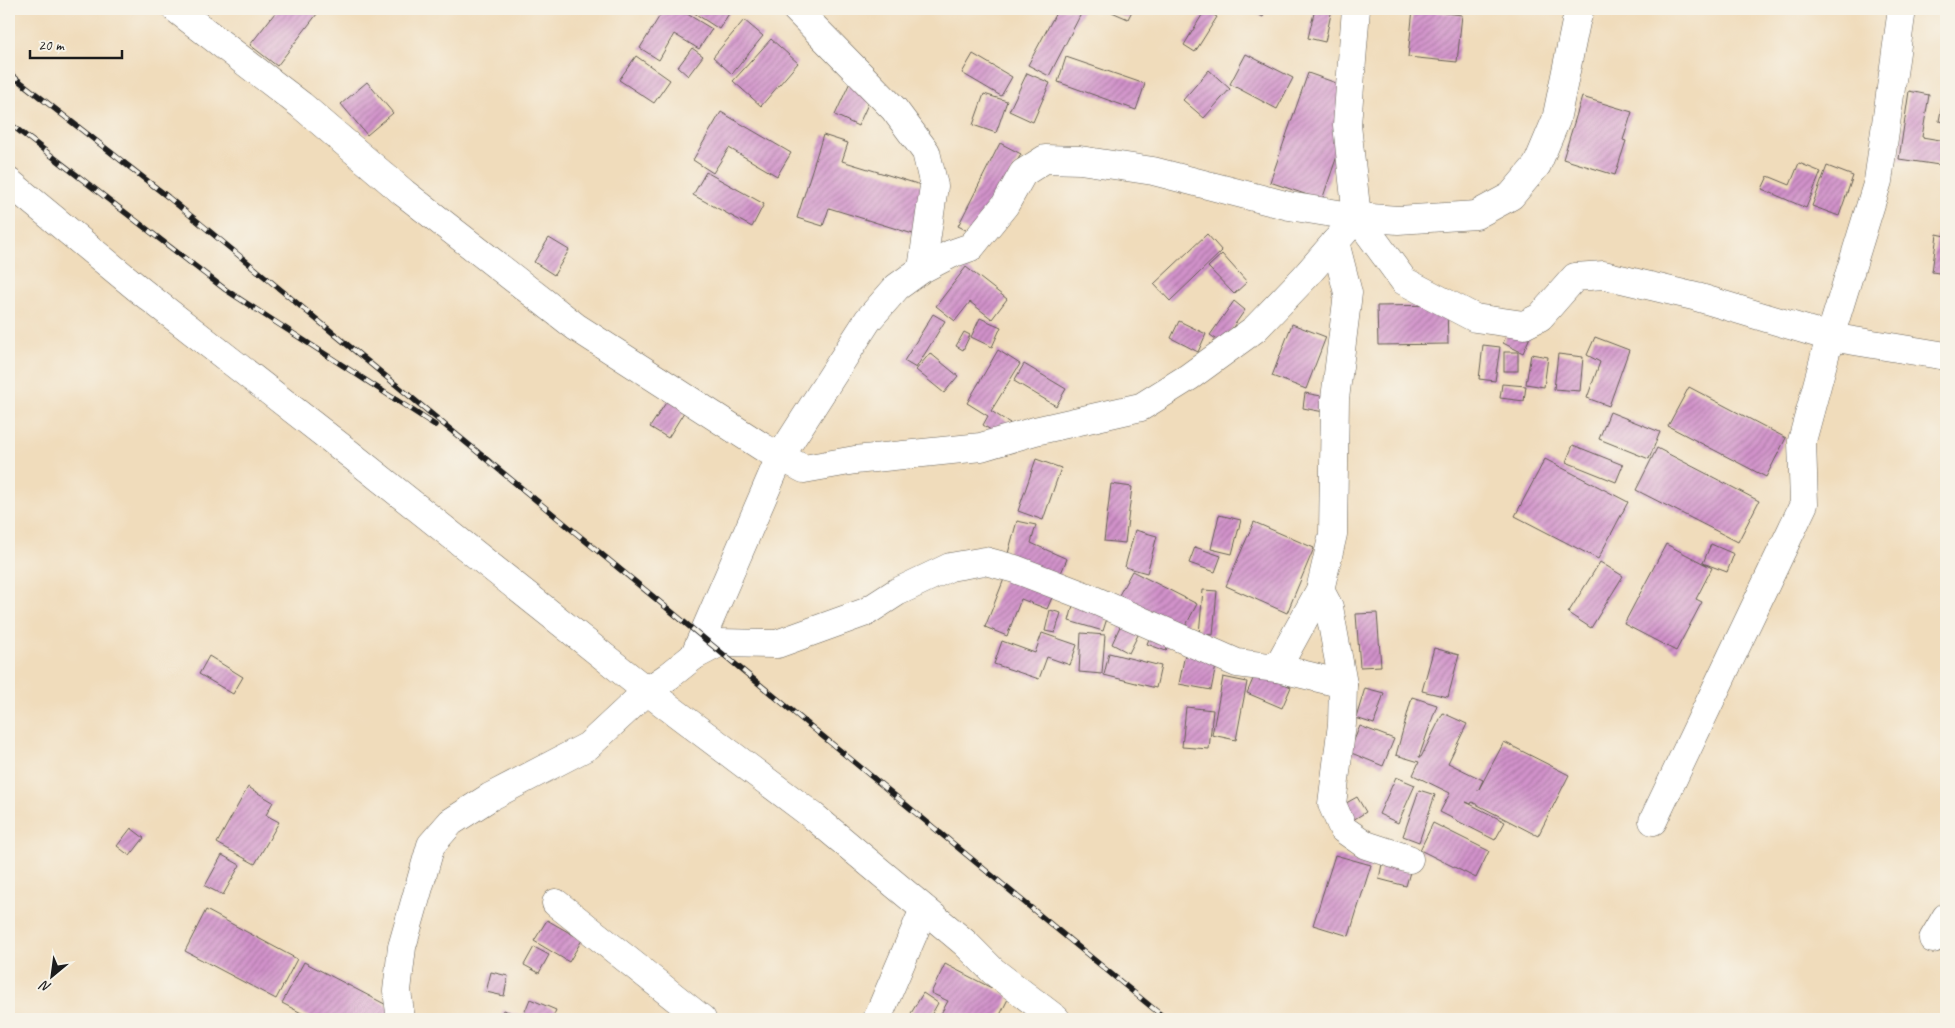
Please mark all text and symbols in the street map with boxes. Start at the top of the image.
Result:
scale bar [30,28,122,60]
text: 20 m [38,36,65,55]
north arrow [28,950,78,1000]
text: N [36,976,54,996]

